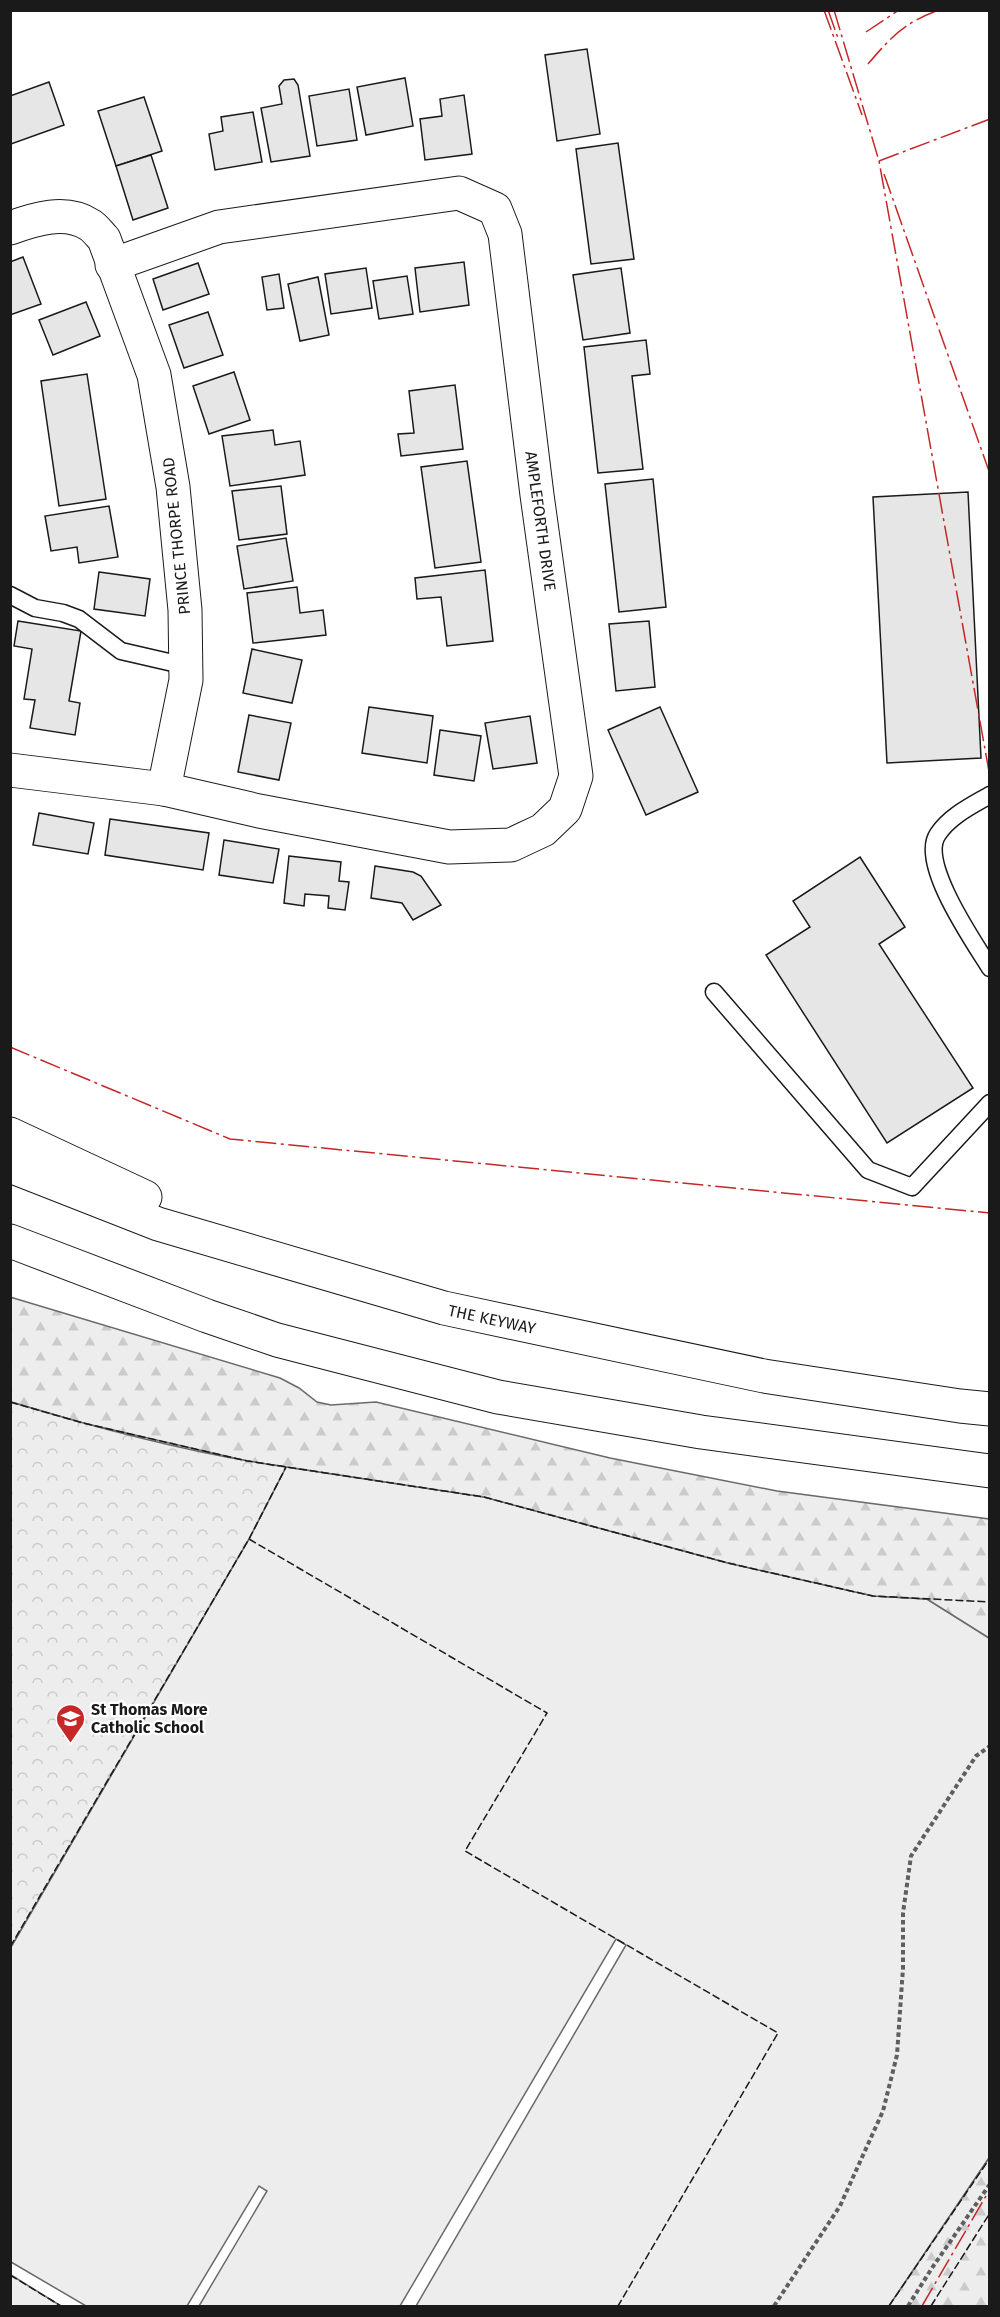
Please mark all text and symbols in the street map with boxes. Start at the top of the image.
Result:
street label: AMPLEFORTH DRIVE [521,450,560,592]
street label: PRINCE THORPE ROAD [159,456,194,616]
street label: THE KEYWAY [446,1301,538,1338]
place label: St Thomas More Catholic School [91,1700,208,1737]
school or university icon: St Thomas More Catholic School [54,1702,86,1744]

